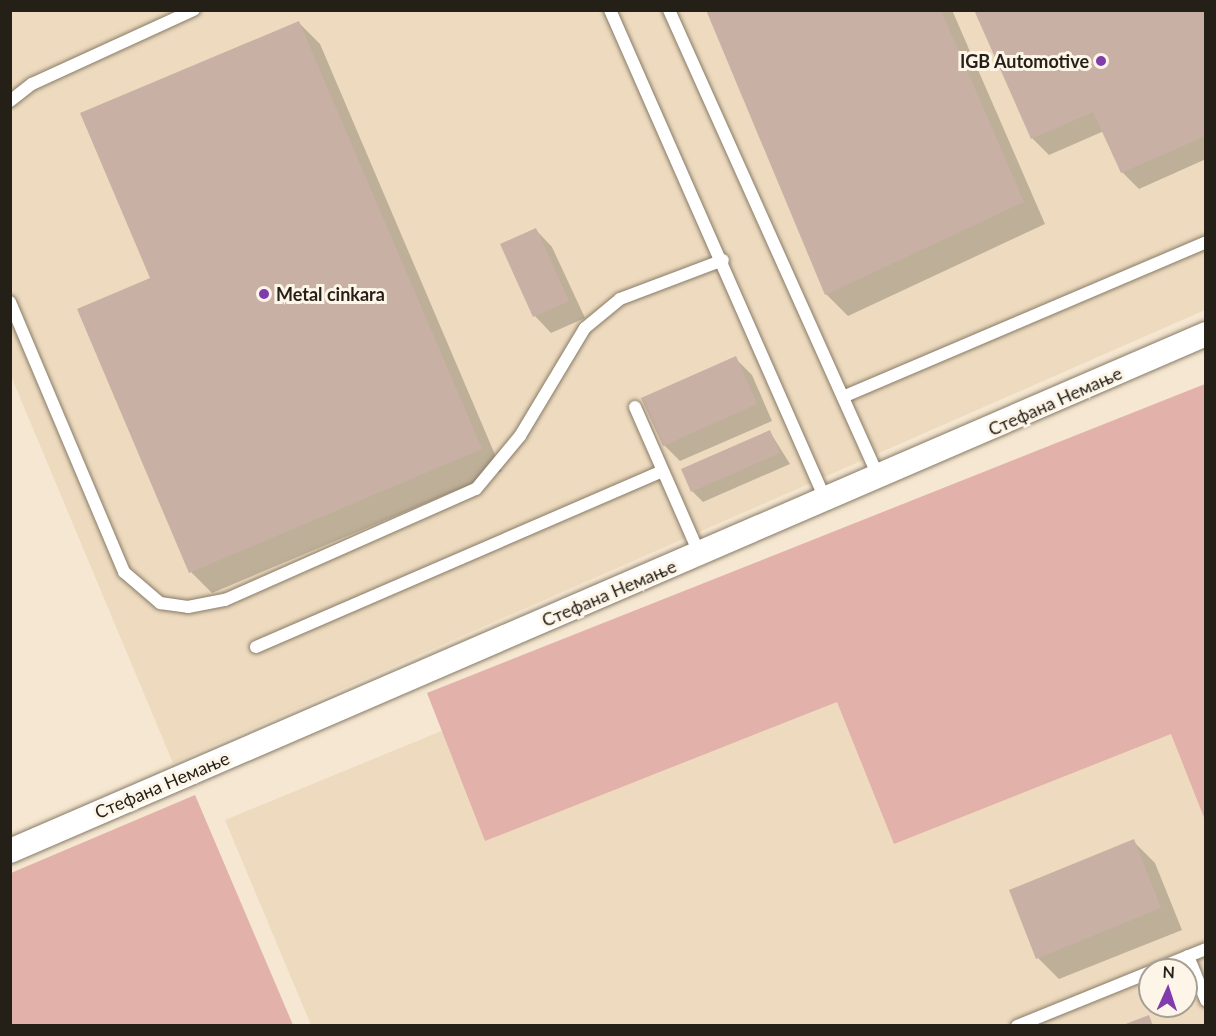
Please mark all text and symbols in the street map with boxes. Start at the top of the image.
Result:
place label: IGB Automotive [959,50,1089,72]
marker: IGB Automotive [1094,54,1108,68]
place label: Metal cinkara [276,283,385,305]
marker: Metal cinkara [257,287,271,301]
street label: Стефана Немање [985,362,1125,440]
street label: Стефана Немање [538,555,680,631]
street label: Стефана Немање [91,747,233,823]
north arrow [1138,958,1198,1018]
text: N [1162,962,1176,981]

